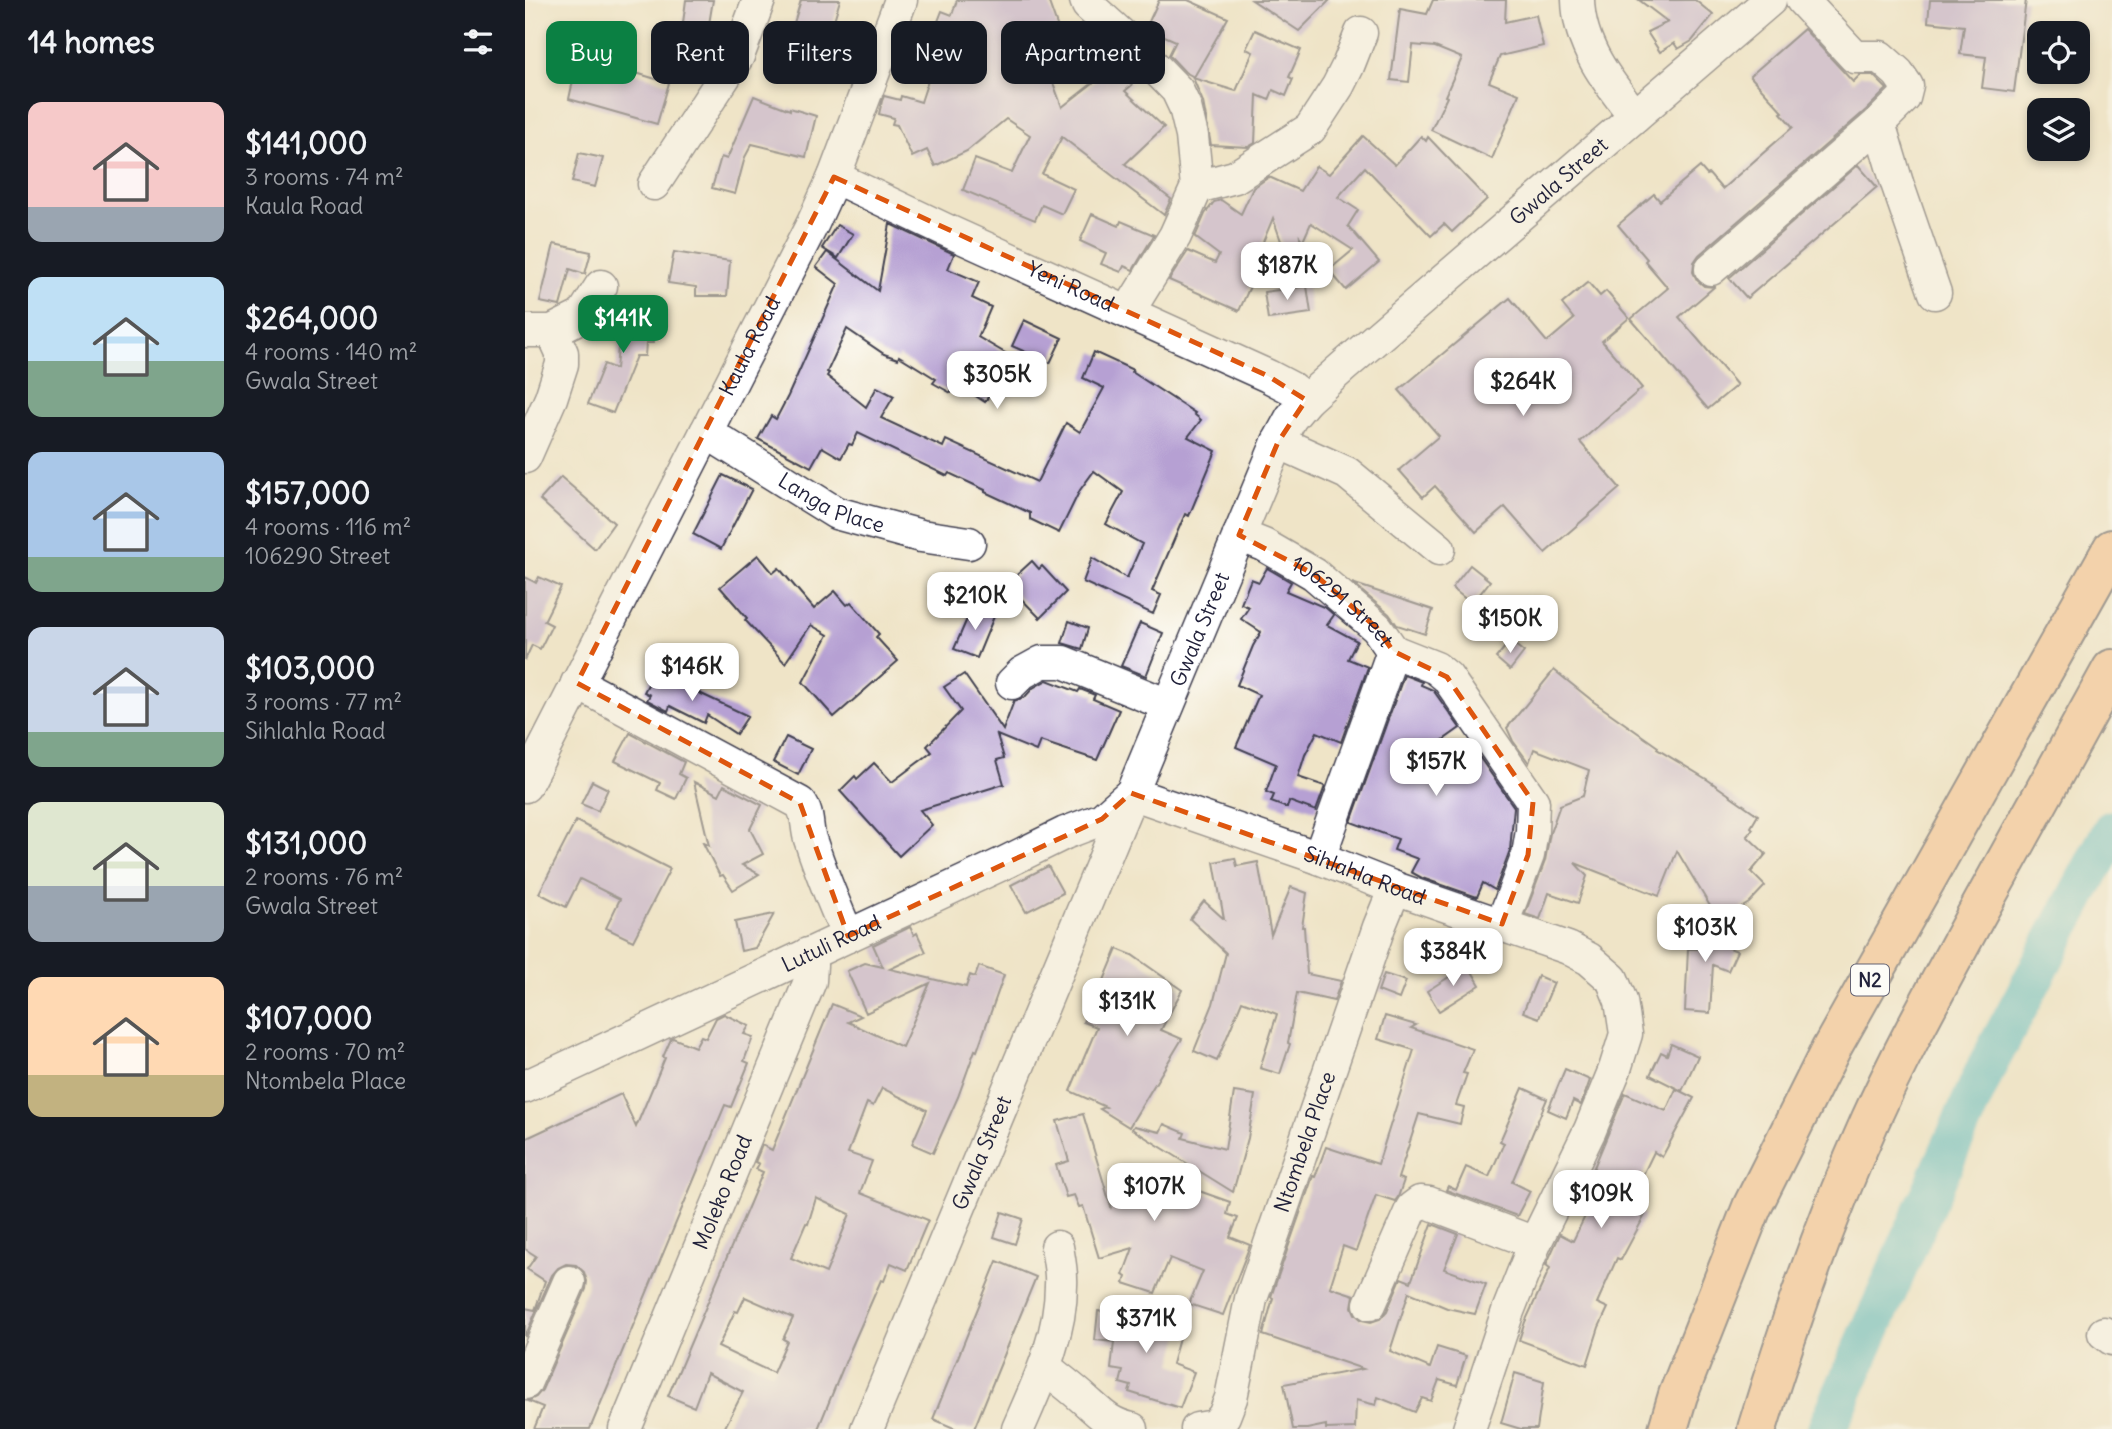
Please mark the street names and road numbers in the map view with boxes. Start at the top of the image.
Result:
street label: Gwala Street [1504,131,1613,231]
street label: Yeni Road [1023,255,1119,318]
street label: Kaula Road [713,292,786,400]
street label: Langa Place [773,466,887,538]
street label: 106291 Street [1286,550,1400,652]
street label: Gwala Street [1164,568,1235,691]
street label: Sihlahla Road [1300,840,1429,911]
street label: Lutuli Road [777,909,885,978]
road number: N2 [1851,964,1889,996]
street label: Ntombela Place [1268,1068,1341,1216]
street label: Gwala Street [946,1092,1017,1214]
street label: Moleko Road [687,1131,758,1253]

